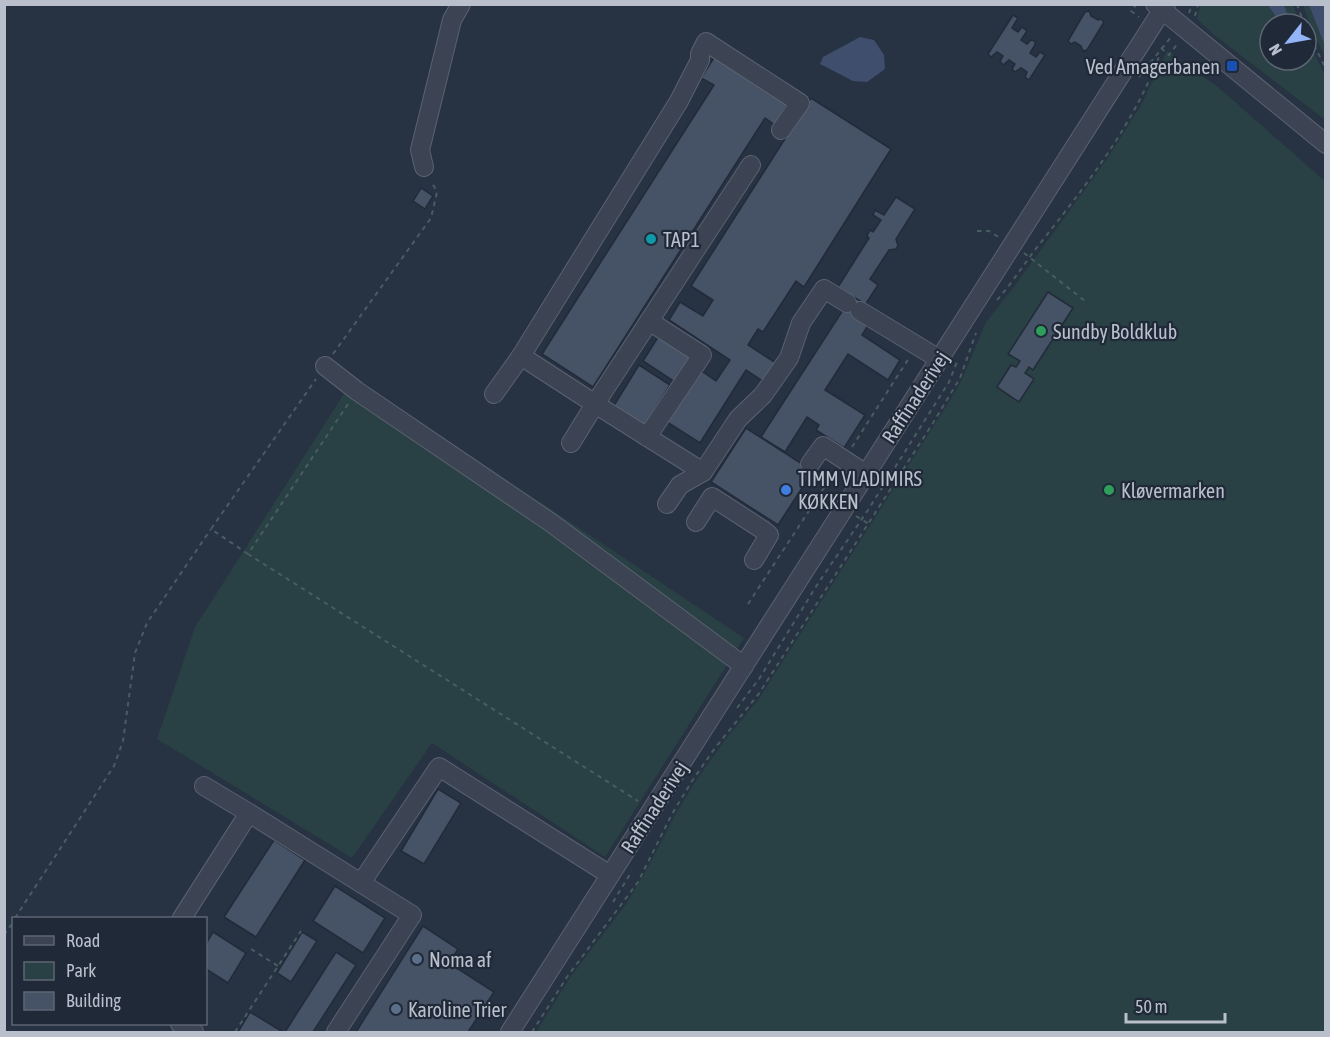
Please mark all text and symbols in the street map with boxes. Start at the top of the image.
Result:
north arrow [1258,12,1318,72]
text: N [1265,41,1285,58]
place label: Ved Amagerbanen [1086,55,1220,78]
marker: Ved Amagerbanen [1225,59,1239,73]
place label: TAP1 [663,228,700,251]
marker: TAP1 [644,232,658,246]
place label: Sundby Boldklub [1053,320,1177,343]
marker: Sundby Boldklub [1034,324,1048,338]
street label: Raffinaderivej [877,347,953,447]
place label: TIMM VLADIMIRS KØKKEN [798,467,922,513]
place label: Kløvermarken [1121,479,1225,502]
marker: TIMM VLADIMIRS KØKKEN [779,483,793,497]
marker: Kløvermarken [1102,483,1116,497]
street label: Raffinaderivej [616,757,692,857]
legend [12,917,207,1025]
text: Road [66,930,100,951]
place label: Noma af [429,948,492,971]
marker: Noma af [410,952,424,966]
text: Park [66,960,96,981]
scale bar [1126,986,1225,1024]
text: Building [66,990,121,1011]
text: 50 m [1135,996,1167,1017]
place label: Karoline Trier [408,998,508,1021]
marker: Karoline Trier [389,1002,403,1016]

